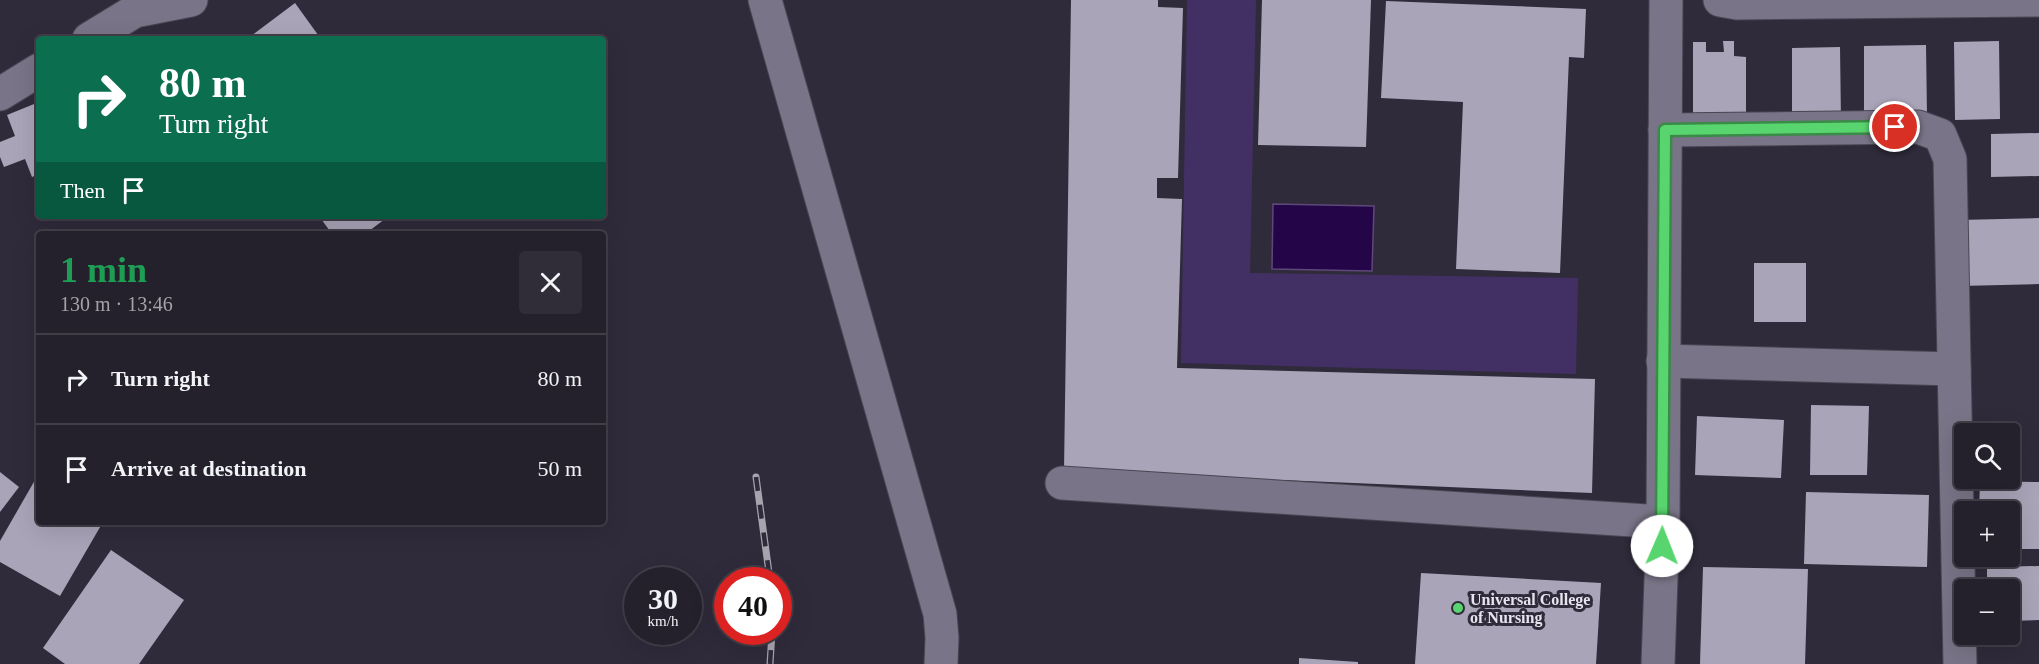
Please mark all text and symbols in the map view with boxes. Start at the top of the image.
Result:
icon: right [60,60,138,138]
text: 80 m [159,60,247,106]
pin [1869,101,1920,152]
text: Turn right [159,109,268,139]
icon: arrive [1878,110,1911,143]
icon: arrive [117,174,150,207]
text: Then [60,178,105,203]
text: 1 min [60,250,147,290]
button: close [519,251,582,314]
text: 130 m · 13:46 [60,293,173,315]
icon: right [60,363,93,396]
text: Turn right [111,366,210,391]
text: 80 m [537,366,582,391]
map controls [1954,423,2020,645]
button: search [1954,423,2020,489]
icon: arrive [60,453,93,486]
text: Arrive at destination [111,456,307,481]
text: 50 m [537,456,582,481]
button: + [1954,501,2020,567]
position arrow [1630,514,1694,578]
speed limit sign: 40 [714,567,792,645]
button: − [1954,579,2020,645]
text: 30 [648,582,678,615]
place label: Universal College of Nursing [1470,591,1590,627]
marker: Universal College of Nursing [1451,601,1465,615]
text: km/h [648,613,678,629]

